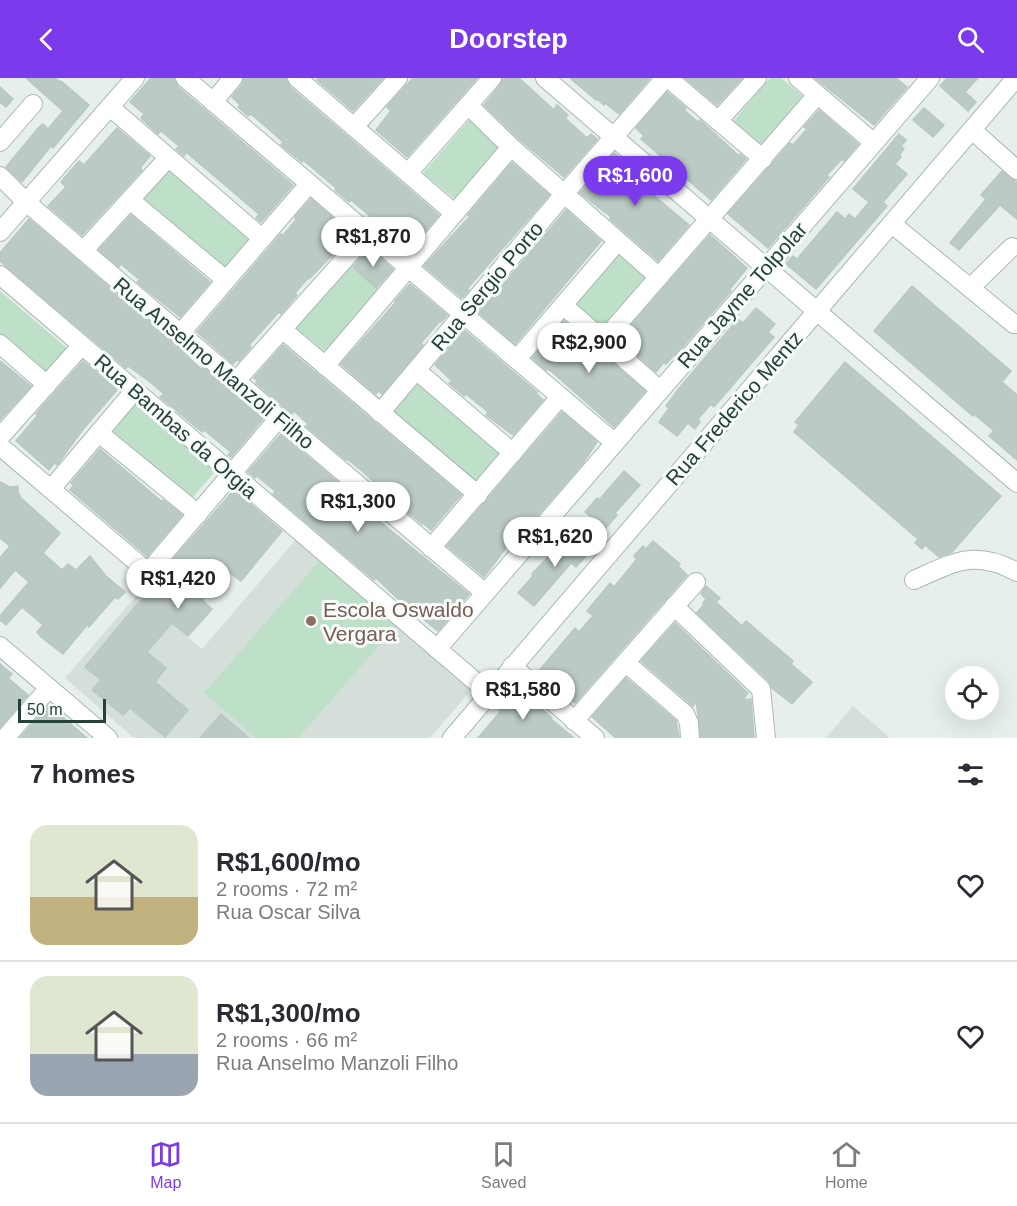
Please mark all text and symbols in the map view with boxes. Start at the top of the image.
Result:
icon: back [30,23,63,56]
icon: search [954,23,987,56]
text: Doorstep [449,24,568,54]
pin: R$1,600 [580,156,690,207]
text: R$1,600 [597,164,673,186]
pin: R$1,870 [318,217,428,268]
street label: Rua Sergio Porto [426,217,548,355]
street label: Rua Jayme Tolpolar [673,218,811,372]
text: R$1,870 [335,225,411,247]
street label: Rua Anselmo Manzoli Filho [109,272,319,454]
pin: R$2,900 [534,323,644,374]
street label: Rua Frederico Mentz [661,326,807,490]
text: R$2,900 [551,331,627,353]
street label: Rua Bambas da Orgia [90,349,262,503]
pin: R$1,300 [303,482,413,533]
text: R$1,300 [320,490,396,512]
pin: R$1,620 [500,517,610,568]
text: R$1,620 [517,525,593,547]
pin: R$1,420 [123,559,233,610]
text: R$1,420 [140,567,216,589]
place label: Escola Oswaldo Vergara [323,598,474,645]
marker: Escola Oswaldo Vergara [304,614,318,628]
map controls [945,666,999,720]
button: locate [945,666,999,720]
pin: R$1,580 [468,670,578,721]
text: R$1,580 [485,678,561,700]
scale bar [18,696,106,724]
text: 50 m [27,701,63,718]
icon: filters [954,758,987,791]
text: 7 homes [30,759,136,789]
text: R$1,600/mo [216,847,361,877]
icon: home [78,849,150,921]
icon: heart [954,869,987,902]
text: 2 rooms · 72 m² [216,878,357,900]
text: Rua Oscar Silva [216,901,361,923]
text: R$1,300/mo [216,998,361,1028]
icon: home [78,1000,150,1072]
icon: heart [954,1020,987,1053]
text: 2 rooms · 66 m² [216,1029,357,1051]
text: Rua Anselmo Manzoli Filho [216,1052,458,1074]
tab: Map [149,1138,182,1192]
tab: Saved [481,1138,526,1192]
tab: Home [825,1138,868,1192]

